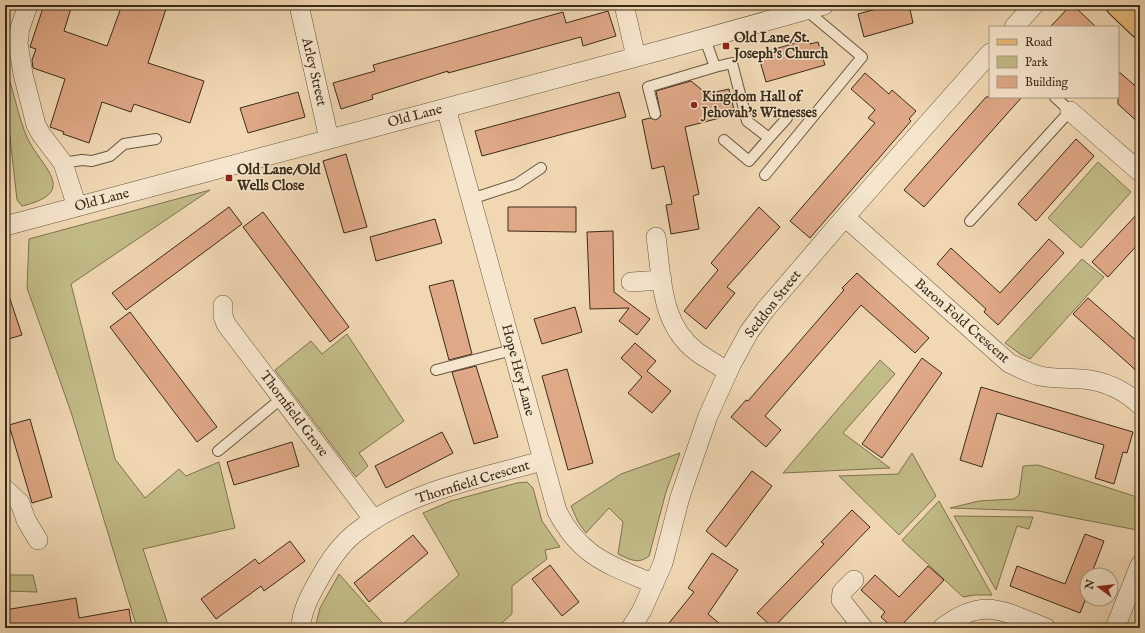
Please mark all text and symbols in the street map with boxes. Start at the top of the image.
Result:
legend [989,26,1119,98]
place label: Old Lane/St. Joseph's Church [732,29,829,63]
street label: Arley Street [297,35,331,108]
text: Road [1025,35,1053,50]
marker: Old Lane/St. Joseph's Church [721,41,731,51]
text: Park [1025,55,1048,70]
text: Building [1025,75,1069,90]
place label: Kingdom Hall of Jehovah's Witnesses [700,88,817,122]
street label: Old Lane [386,100,445,132]
marker: Kingdom Hall of Jehovah's Witnesses [689,100,699,110]
place label: Old Lane/Old Wells Close [236,161,321,195]
marker: Old Lane/Old Wells Close [224,173,234,183]
street label: Old Lane [73,184,132,216]
street label: Seddon Street [741,266,805,342]
street label: Baron Fold Crescent [911,275,1013,367]
street label: Hope Hey Lane [497,322,539,419]
street label: Thornfield Grove [256,367,332,461]
street label: Thornfield Crescent [414,456,532,508]
north arrow [1079,567,1119,607]
text: N [1082,578,1098,592]

